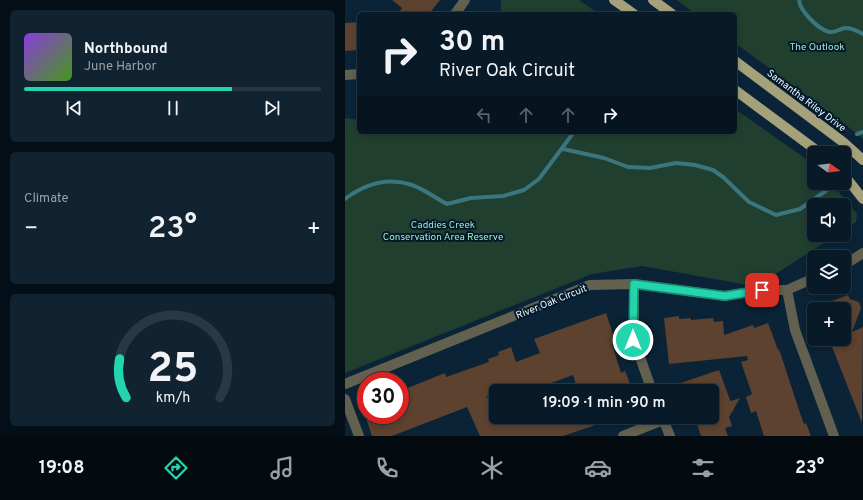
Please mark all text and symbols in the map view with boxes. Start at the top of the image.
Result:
text: 30 m [439,25,505,61]
icon: right [373,28,425,80]
text: Northbound [84,40,168,59]
park label: The Outlook [789,41,845,54]
text: June Harbor [84,59,157,75]
text: River Oak Circuit [439,60,575,83]
street label: Samantha Riley Drive [764,67,848,135]
icon: previous [63,97,85,119]
icon: pause [162,97,184,119]
icon: next [261,97,283,119]
icon: left [473,104,495,126]
icon: ahead [515,104,537,126]
icon: ahead [557,104,579,126]
icon: right [599,104,621,126]
north arrow [807,146,851,190]
map controls [807,146,851,346]
text: Climate [24,191,69,207]
button: sound [807,198,851,242]
text: 23° [148,211,197,248]
text: − [24,216,38,243]
text: + [307,216,321,243]
park label: Caddies Creek Conservation Area Reserve [383,219,503,244]
button: layers [807,250,851,294]
pin [745,273,779,307]
icon: arrive [751,279,773,301]
street label: River Oak Circuit [514,282,589,323]
button: + [807,302,851,346]
position arrow [612,319,654,361]
text: 25 [147,344,198,397]
speed limit sign: 30 [357,372,409,424]
text: km/h [155,389,190,407]
text: 19:09 · 1 min · 90 m [542,394,666,413]
icon: directions [162,454,190,482]
icon: music [268,454,296,482]
icon: phone [373,454,401,482]
icon: climate [478,454,506,482]
icon: car [584,454,612,482]
icon: filters [689,454,717,482]
text: 19:08 [39,457,85,480]
text: 23° [795,457,824,480]

